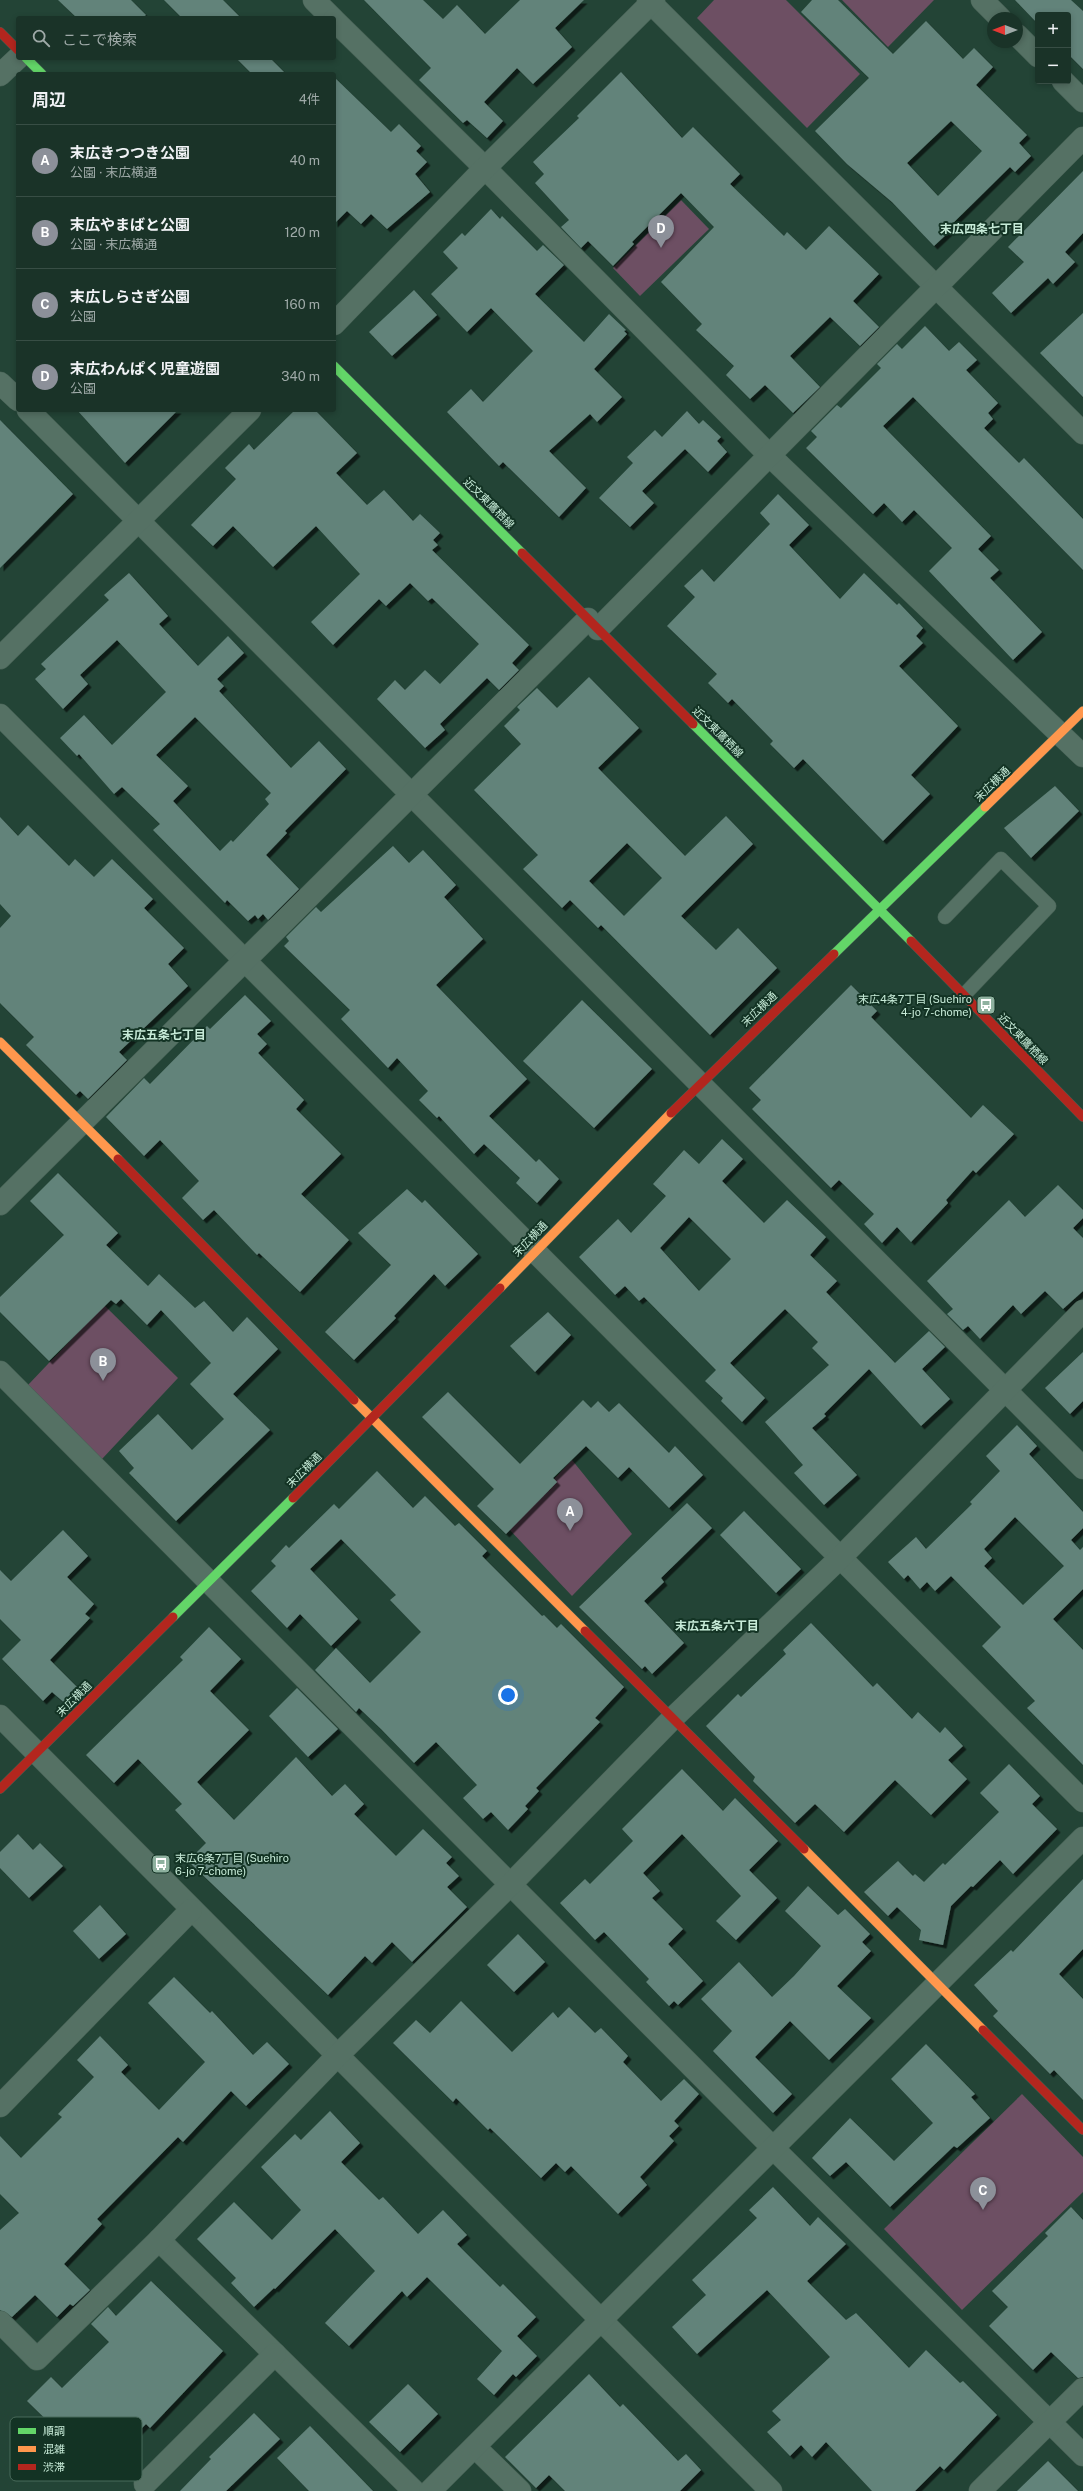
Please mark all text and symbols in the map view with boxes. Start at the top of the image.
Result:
north arrow [987,12,1023,48]
map controls [1035,12,1071,84]
button: + [1035,12,1071,48]
search box [16,16,336,60]
icon: search [30,27,52,49]
text: ここで検索 [62,31,137,48]
button: − [1035,48,1071,84]
text: 周辺 [32,90,66,110]
text: 4件 [299,92,320,107]
text: 末広きつつき公園 [70,144,190,161]
text: A [40,153,50,168]
text: 40 m [289,153,320,168]
text: 公園 · 末広横通 [70,165,157,180]
pin: D [648,215,674,248]
text: 末広やまばと公園 [70,216,190,233]
district label: 末広四条七丁目 [940,222,1024,236]
text: B [41,225,49,240]
text: 120 m [285,225,320,240]
text: 公園 · 末広横通 [70,237,157,252]
text: 末広しらさぎ公園 [70,288,190,305]
text: C [40,297,50,312]
text: 160 m [284,297,320,312]
text: 公園 [70,309,96,324]
text: 末広わんぱく児童遊園 [70,360,220,377]
text: D [40,369,50,384]
text: 340 m [281,369,320,384]
text: 公園 [70,381,96,396]
street label: 近文東鷹栖線 [461,475,517,531]
street label: 近文東鷹栖線 [690,704,746,760]
street label: 末広横通 [972,764,1012,804]
street label: 末広横通 [739,989,779,1029]
place label: 末広4条7丁目 (Suehiro 4-jo 7-chome) [858,993,972,1018]
bus stop icon: 末広4条7丁目 (Suehiro 4-jo 7-chome) [975,994,997,1016]
street label: 近文東鷹栖線 [996,1011,1050,1067]
district label: 末広五条七丁目 [122,1028,206,1042]
street label: 末広横通 [510,1219,550,1259]
pin: B [90,1348,116,1381]
street label: 末広横通 [284,1450,324,1490]
pin: A [557,1498,583,1531]
district label: 末広五条六丁目 [675,1619,759,1633]
street label: 末広横通 [54,1679,94,1719]
your location [498,1685,518,1705]
place label: 末広6条7丁目 (Suehiro 6-jo 7-chome) [175,1852,289,1877]
bus stop icon: 末広6条7丁目 (Suehiro 6-jo 7-chome) [150,1853,172,1875]
pin: C [970,2177,996,2210]
legend [10,2417,142,2481]
text: 順調 [43,2425,65,2437]
text: 混雑 [43,2443,65,2455]
text: 渋滞 [43,2461,65,2473]

